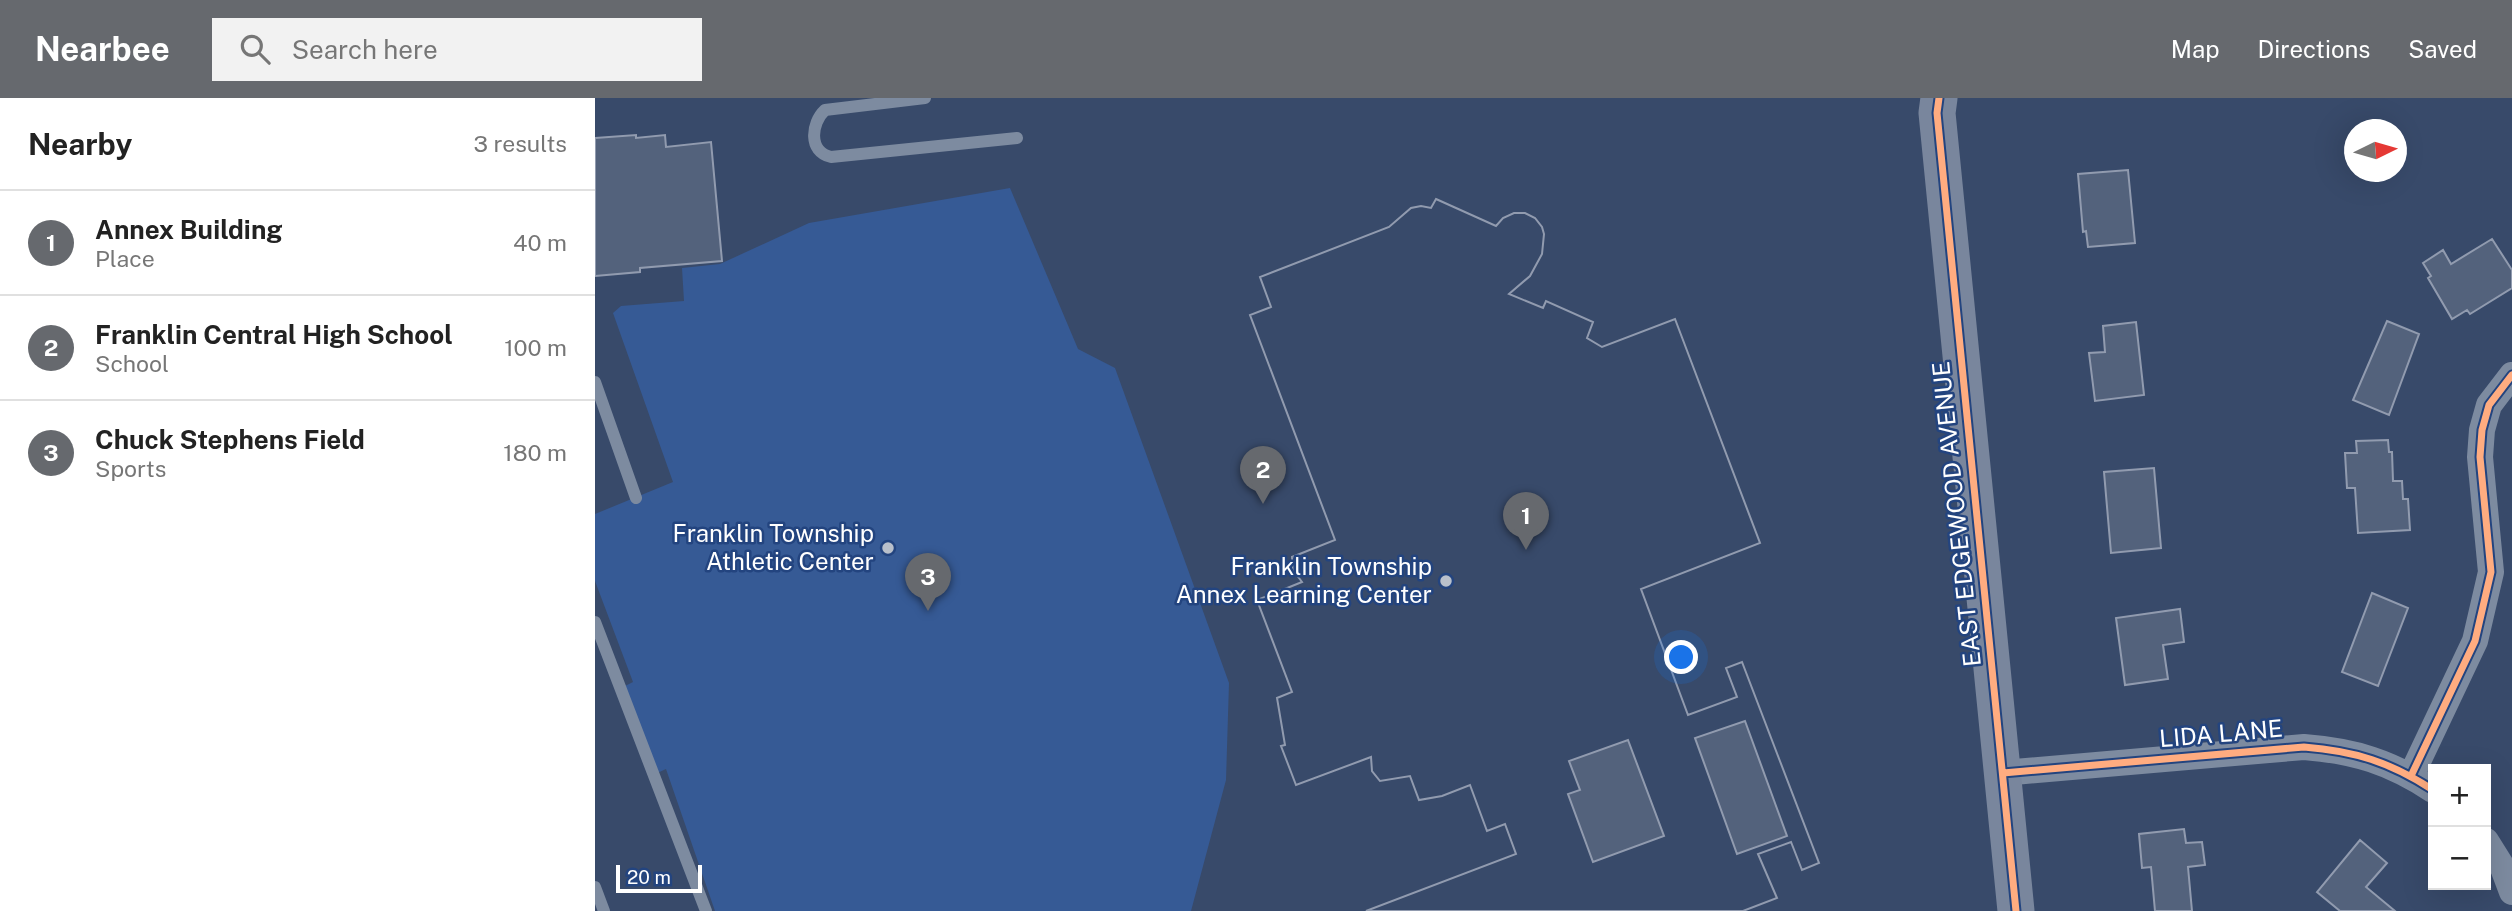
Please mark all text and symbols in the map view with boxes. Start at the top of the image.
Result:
search box [212,18,702,81]
text: Nearbee [35,30,170,68]
icon: search [236,30,274,68]
text: Search here [292,34,438,65]
text: Map [2171,35,2220,63]
text: Directions [2258,35,2370,63]
text: Saved [2408,35,2477,63]
north arrow [2344,119,2407,182]
text: Nearby [28,126,132,162]
text: 3 results [473,130,567,157]
text: Annex Building [95,214,283,245]
text: 1 [46,229,56,256]
text: 40 m [513,229,567,256]
text: Place [95,245,155,272]
text: Franklin Central High School [95,319,453,350]
text: 2 [44,334,58,361]
text: 100 m [504,334,567,361]
text: School [95,350,169,377]
street label: EAST EDGEWOOD AVENUE [1926,360,1986,668]
text: Chuck Stephens Field [95,424,365,455]
text: 3 [43,439,59,466]
text: 180 m [503,439,567,466]
pin: 2 [1240,446,1286,504]
text: Sports [95,455,166,482]
pin: 1 [1503,492,1549,550]
place label: Franklin Township Athletic Center [672,519,874,575]
marker: Franklin Township Athletic Center [880,540,896,556]
place label: Franklin Township Annex Learning Center [1176,552,1432,608]
pin: 3 [905,553,951,611]
marker: Franklin Township Annex Learning Center [1438,573,1454,589]
your location [1664,640,1698,674]
street label: LIDA LANE [2158,714,2284,752]
map controls [2428,764,2491,890]
button: + [2428,764,2491,827]
button: − [2428,827,2491,890]
scale bar [616,862,702,894]
text: 20 m [627,866,671,888]

